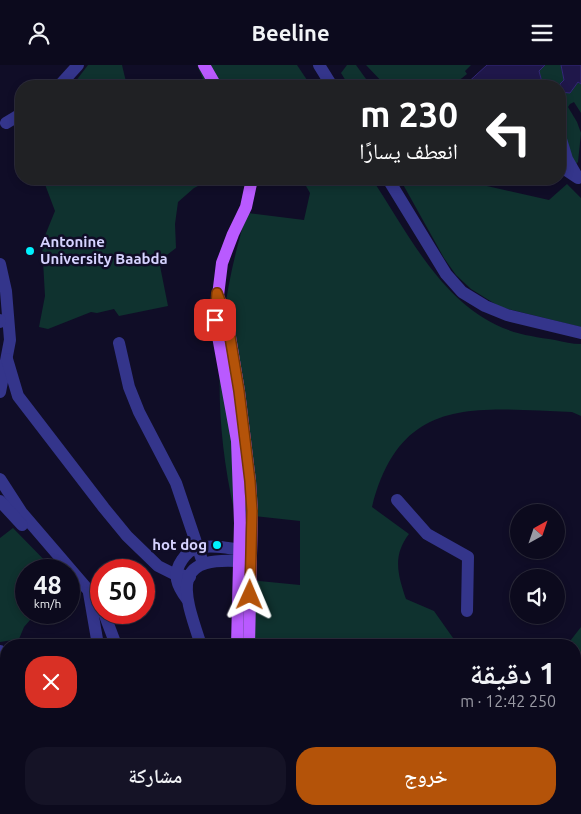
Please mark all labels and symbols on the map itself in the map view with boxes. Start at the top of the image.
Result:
place label: Antonine University Baabda [40,233,168,267]
marker: Antonine University Baabda [24,245,36,257]
pin [194,299,236,341]
north arrow [510,504,565,559]
place label: hot dog [152,536,207,553]
marker: hot dog [211,539,223,551]
speed limit sign: 50 [90,559,155,624]
position arrow [223,568,275,620]

